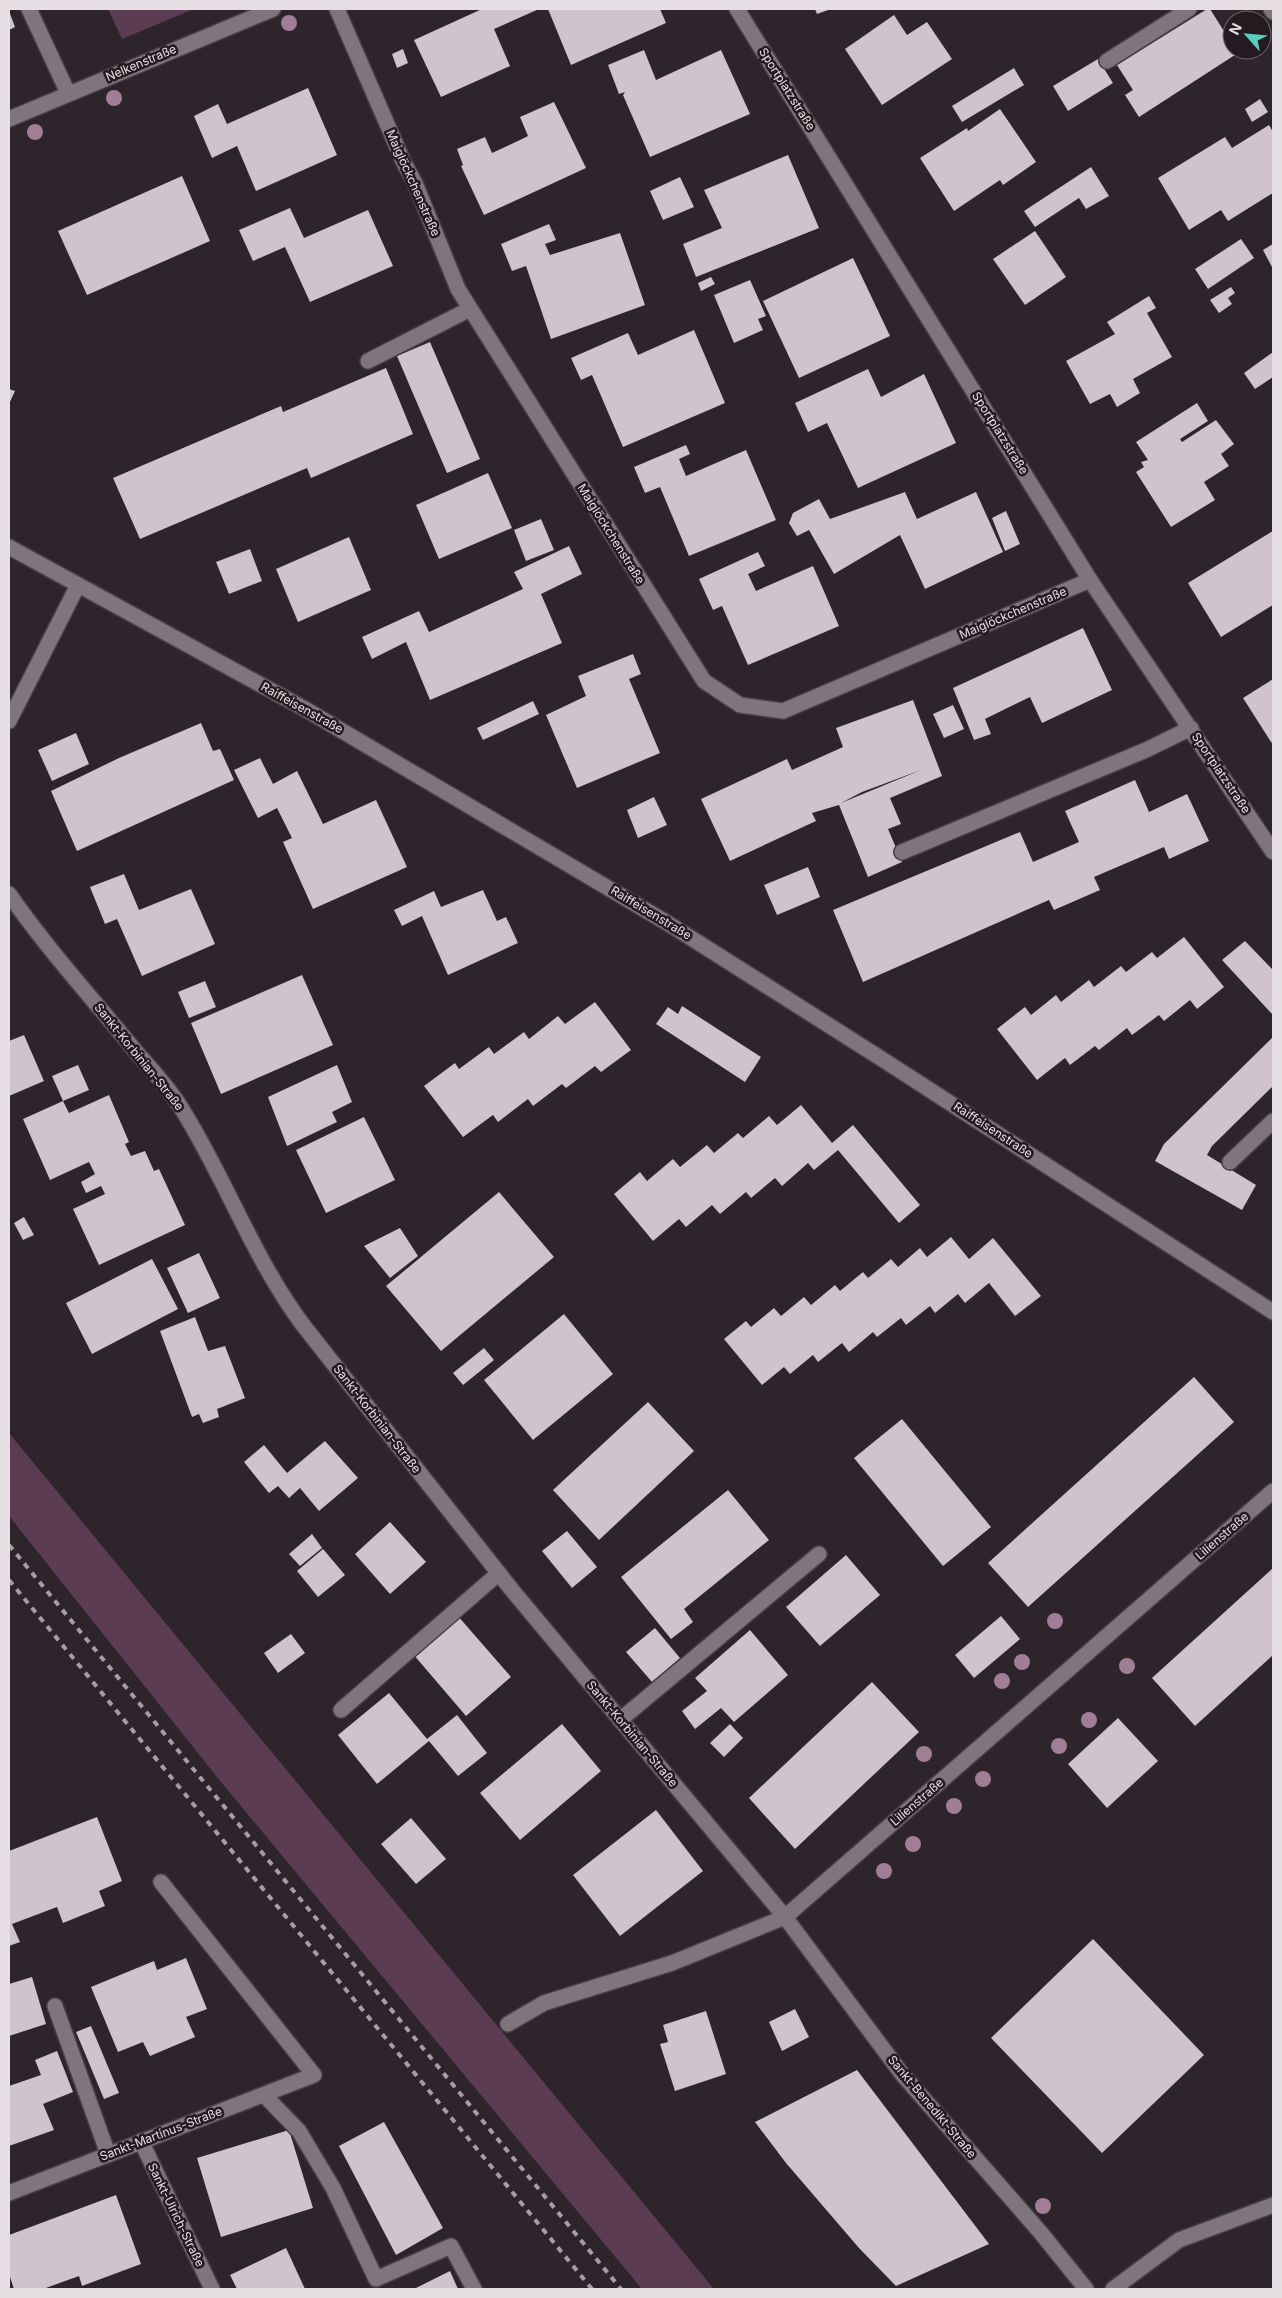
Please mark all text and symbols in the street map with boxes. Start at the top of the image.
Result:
north arrow [1222,10,1272,60]
text: N [1225,20,1245,37]
street label: Nelkenstraße [103,41,178,84]
street label: Sportplatzstraße [756,45,819,133]
street label: Maiglöckchenstraße [383,127,444,238]
street label: Sportplatzstraße [969,389,1032,477]
street label: Maiglöckchenstraße [575,481,648,587]
street label: Maiglöckchenstraße [957,583,1069,642]
street label: Raiffeisenstraße [259,679,346,736]
street label: Sportplatzstraße [1189,729,1254,816]
street label: Raiffeisenstraße [608,883,694,943]
street label: Sankt-Korbinian-Straße [91,1000,187,1113]
street label: Raiffeisenstraße [951,1098,1036,1161]
street label: Sankt-Korbinian-Straße [330,1361,424,1476]
street label: Lilienstraße [1192,1508,1251,1563]
street label: Sankt-Korbinian-Straße [584,1678,681,1790]
street label: Lilienstraße [887,1774,946,1829]
street label: Sankt-Benedikt-Straße [885,2052,980,2161]
street label: Sankt-Martinus-Straße [98,2103,224,2164]
street label: Sankt-Ulrich-Straße [145,2160,208,2269]

